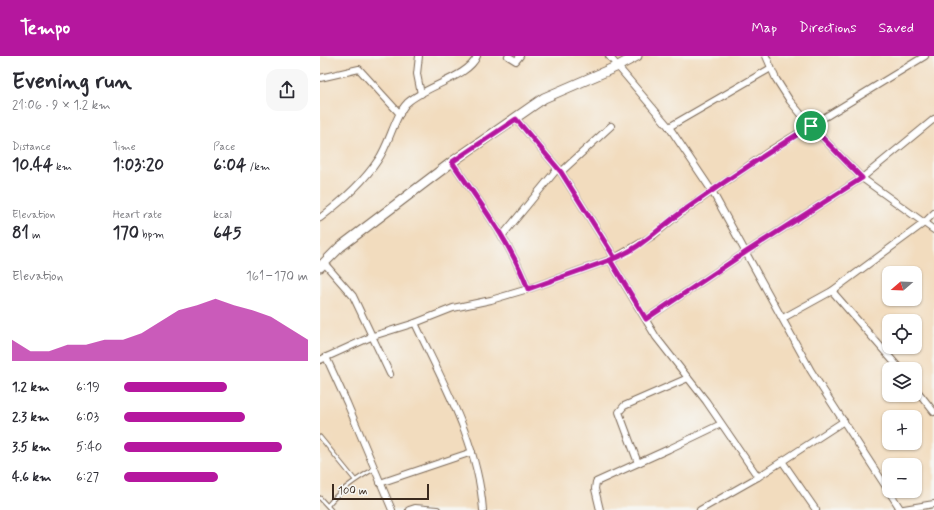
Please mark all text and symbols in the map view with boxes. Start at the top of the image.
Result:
text: Tempo [20,16,70,41]
text: Map [751,19,777,37]
text: Directions [799,19,857,37]
text: Saved [879,19,914,37]
text: Evening run [12,68,132,96]
button: share [266,69,308,111]
text: 21:06 · 9 × 1.2 km [12,97,111,114]
pin [794,109,828,143]
icon: arrive [800,115,822,137]
text: Distance [12,140,51,154]
text: Time [113,140,136,154]
text: Pace [213,140,235,154]
text: 10.44 [12,154,53,176]
text: 1:03:20 [113,154,164,176]
text: 6:04 [213,154,246,176]
text: km [53,160,72,174]
text: /km [246,160,270,174]
text: Elevation [12,208,55,222]
text: Heart rate [113,208,162,222]
text: kcal [213,208,232,222]
text: 81 [12,222,29,244]
text: 170 [113,222,139,244]
text: 645 [213,222,242,244]
text: m [29,228,41,242]
text: bpm [139,228,164,242]
north arrow [882,266,922,306]
map controls [882,266,922,498]
text: Elevation [12,268,63,285]
text: 161–170 m [246,268,308,285]
button: locate [882,314,922,354]
button: layers [882,362,922,402]
text: 1.2 km [12,379,49,396]
text: 6:19 [76,379,100,396]
text: 2.3 km [12,409,49,426]
text: 6:03 [76,409,99,426]
button: + [882,410,922,450]
text: 3.5 km [12,439,51,456]
text: 5:40 [76,439,102,456]
button: − [882,458,922,498]
text: 4.6 km [12,469,51,486]
text: 6:27 [76,469,99,486]
scale bar [332,482,429,501]
text: 100 m [338,484,368,498]

